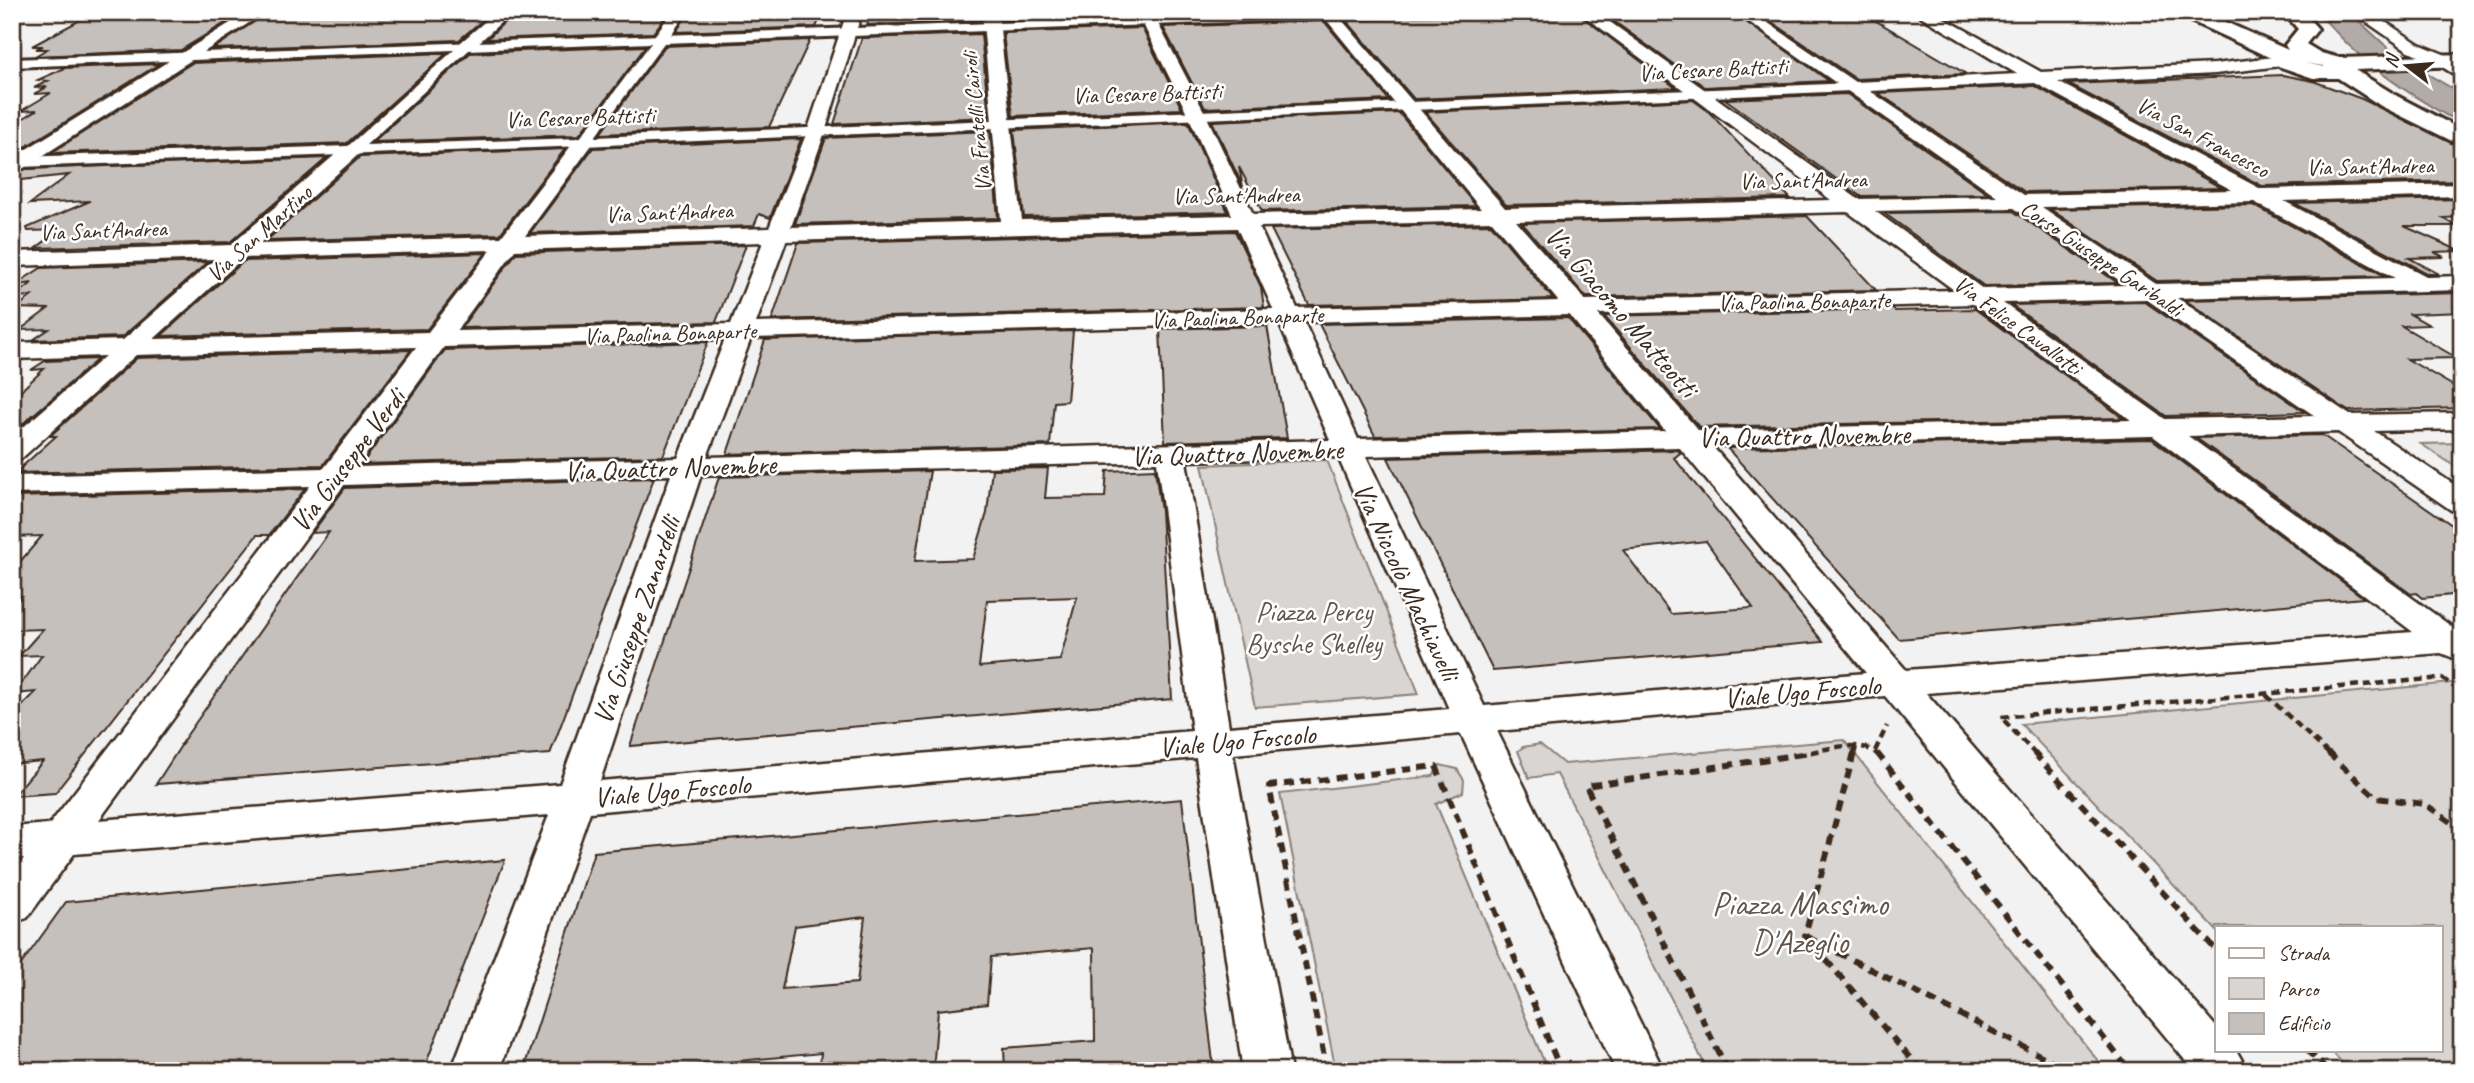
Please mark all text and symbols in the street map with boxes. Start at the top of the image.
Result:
north arrow [2372,32,2442,102]
street label: Via Fratelli Cairoli [954,48,998,193]
text: N [2378,50,2406,71]
street label: Via Cesare Battisti [1638,51,1791,88]
street label: Via Cesare Battisti [1072,76,1225,111]
street label: Via San Francesco [2131,90,2276,185]
street label: Via Cesare Battisti [505,100,658,135]
street label: Via Sant'Andrea [2306,151,2436,182]
street label: Via Sant'Andrea [1739,165,1869,196]
street label: Via San Martino [201,177,320,288]
street label: Via Sant'Andrea [1172,180,1302,211]
street label: Corso Giuseppe Garibaldi [2015,193,2191,325]
street label: Via Sant'Andrea [605,196,735,229]
street label: Via Sant'Andrea [39,214,169,247]
street label: Via Giacomo Matteotti [1538,218,1708,407]
street label: Via Felice Cavallotti [1948,269,2090,383]
street label: Via Paolina Bonaparte [1718,285,1892,318]
street label: Via Paolina Bonaparte [1150,300,1325,335]
street label: Via Paolina Bonaparte [583,316,758,351]
street label: Via Giuseppe Verdi [282,379,415,539]
street label: Via Quattro Novembre [1698,416,1912,455]
street label: Via Quattro Novembre [1130,431,1345,474]
street label: Via Quattro Novembre [563,446,778,489]
street label: Via Niccolò Machiavelli [1345,477,1469,689]
street label: Via Giuseppe Zanardelli [585,508,690,729]
park label: Piazza Percy Bysshe Shelley [1246,594,1384,661]
street label: Viale Ugo Foscolo [1722,667,1884,716]
street label: Viale Ugo Foscolo [1157,716,1319,765]
street label: Viale Ugo Foscolo [592,766,754,815]
park label: Piazza Massimo D'Azeglio [1712,883,1889,963]
legend [2215,926,2442,1052]
text: Strada [2278,940,2331,966]
text: Parco [2278,976,2321,1002]
text: Edificio [2278,1010,2331,1036]

